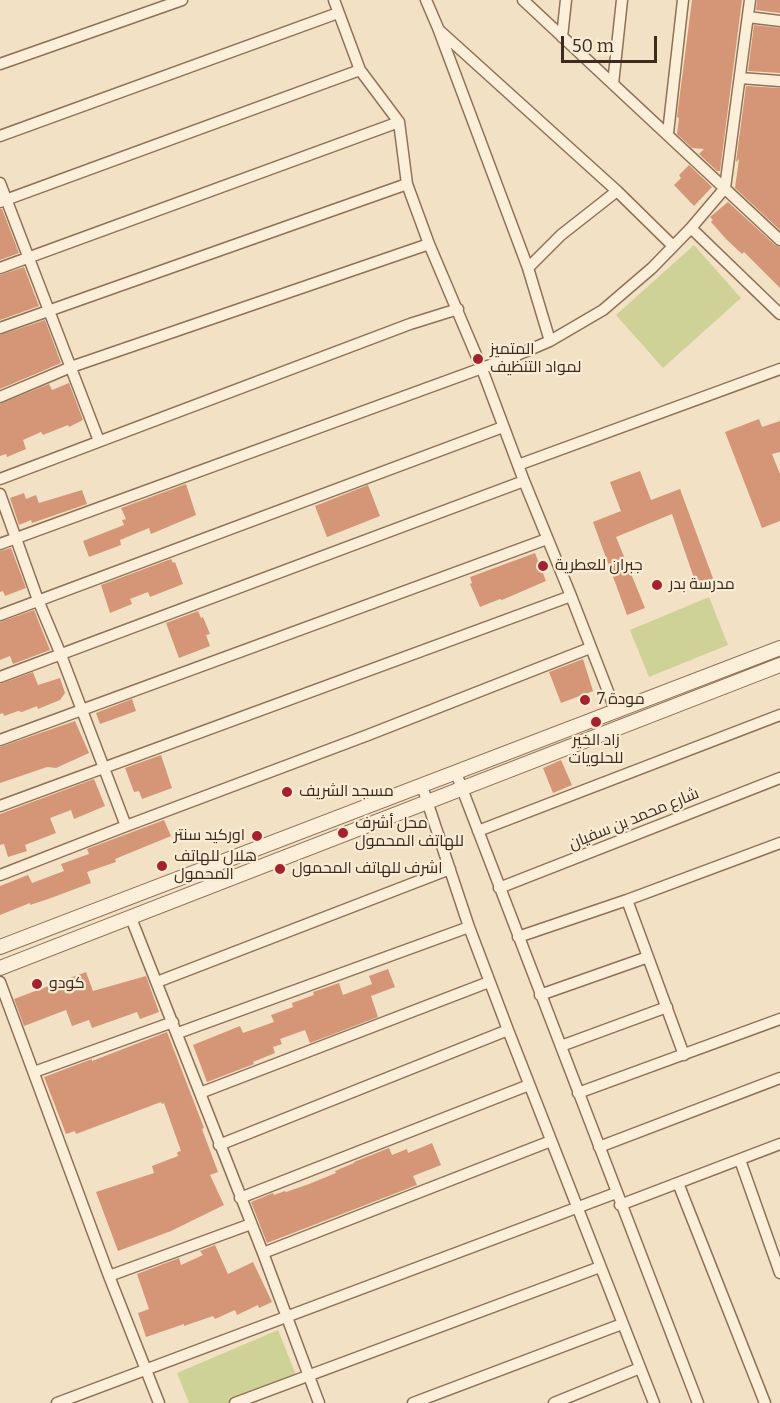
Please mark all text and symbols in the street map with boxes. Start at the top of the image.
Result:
scale bar [564,24,660,62]
text: 50 m [572,35,614,57]
place label: المتميز لمواد التنظيف [490,340,581,378]
marker: المتميز لمواد التنظيف [471,352,485,366]
place label: جبران للعطرية [555,556,643,576]
marker: جبران للعطرية [536,559,550,573]
place label: مدرسة بدر [669,575,735,595]
marker: مدرسة بدر [650,578,664,592]
place label: مودة 7 [597,690,645,710]
marker: مودة 7 [578,693,592,707]
marker: زاد الخير للحلويات [589,715,603,729]
place label: زاد الخير للحلويات [569,731,623,769]
place label: مسجد الشريف [299,782,394,802]
street label: شارع محمد بن سفيان [566,784,702,854]
marker: مسجد الشريف [280,785,294,799]
place label: محل أشرف للهاتف المحمول [355,814,464,852]
place label: اوركيد سنتر [174,826,245,846]
marker: محل أشرف للهاتف المحمول [336,826,350,840]
marker: اوركيد سنتر [250,829,264,843]
place label: هلال للهاتف المحمول [174,847,257,885]
marker: هلال للهاتف المحمول [155,859,169,873]
place label: اشرف للهاتف المحمول [292,859,443,879]
marker: اشرف للهاتف المحمول [273,862,287,876]
place label: كودو [49,974,85,994]
marker: كودو [30,977,44,991]

